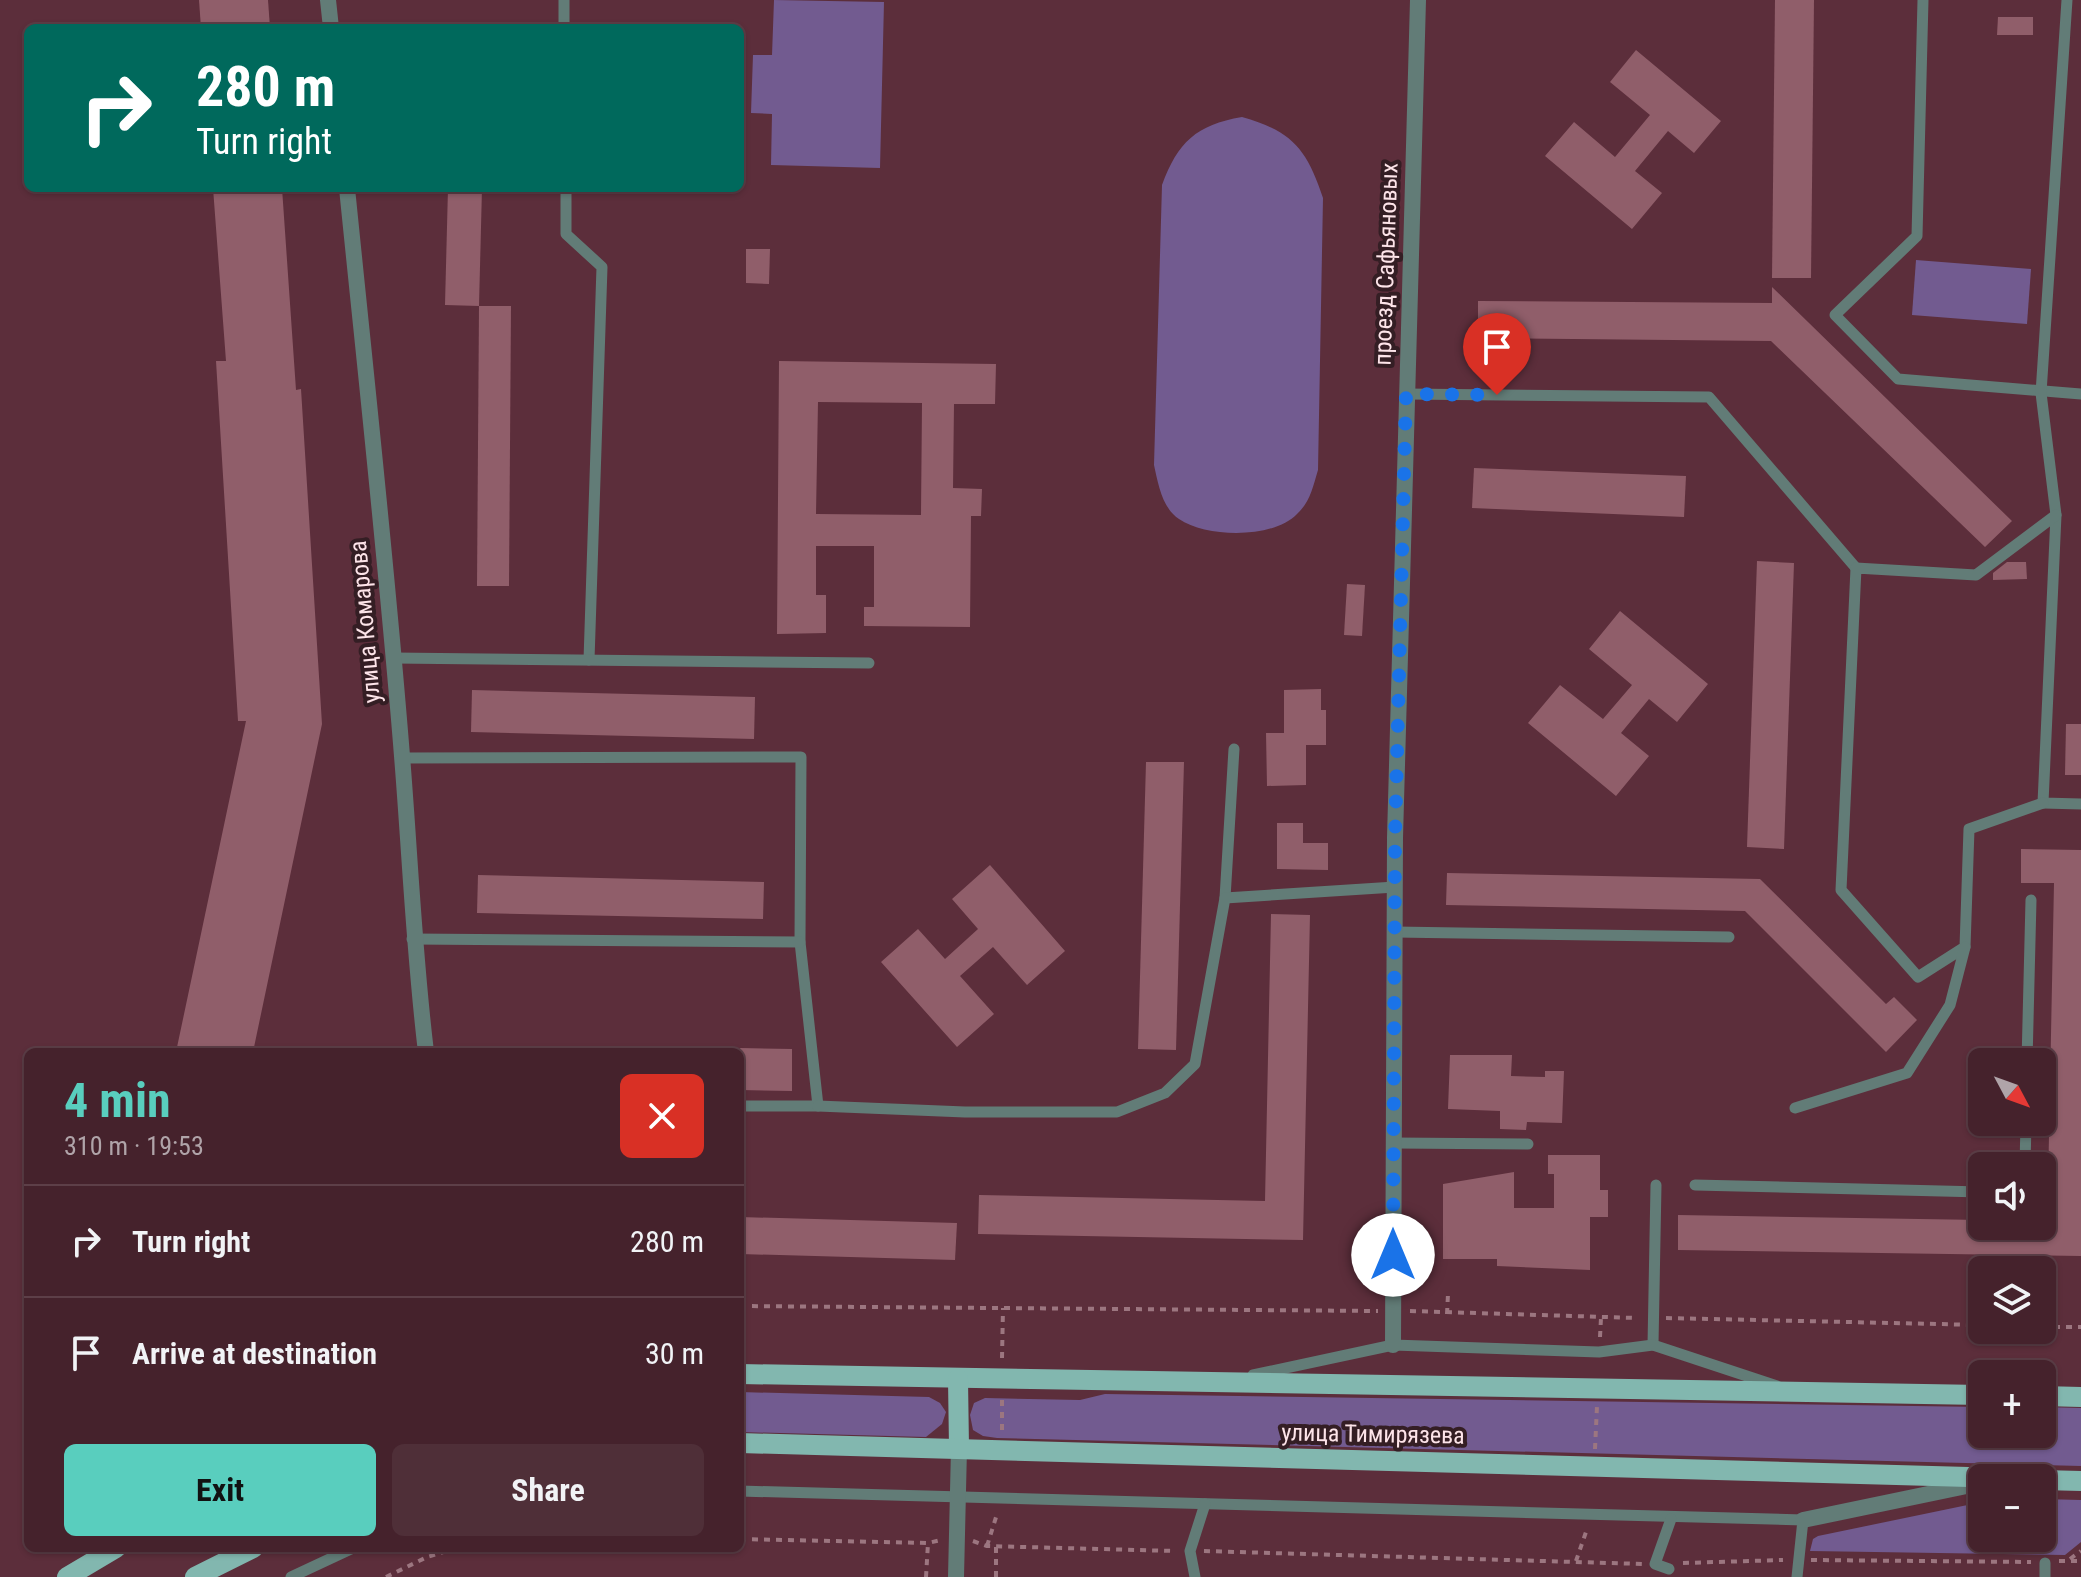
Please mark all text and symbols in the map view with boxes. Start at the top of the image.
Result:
text: 280 m [196,54,335,120]
icon: right [64,56,168,160]
text: Turn right [196,121,332,163]
street label: проезд Сафьяновых [1368,162,1404,366]
pin [1463,313,1531,395]
icon: arrive [1475,325,1519,369]
street label: улица Комарова [344,539,386,705]
north arrow [1968,1048,2056,1136]
map controls [1968,1048,2056,1552]
text: 4 min [64,1072,171,1129]
button: close [620,1074,704,1158]
text: 310 m · 19:53 [64,1131,204,1161]
button: sound [1968,1152,2056,1240]
position arrow [1351,1213,1435,1297]
icon: right [64,1219,108,1263]
text: Turn right [132,1224,250,1259]
text: 280 m [630,1224,704,1259]
button: layers [1968,1256,2056,1344]
icon: arrive [64,1331,108,1375]
text: Arrive at destination [132,1336,377,1371]
text: 30 m [645,1336,704,1371]
button: + [1968,1360,2056,1448]
street label: улица Тимирязева [1281,1418,1465,1450]
button: Exit [64,1444,376,1536]
button: Share [392,1444,704,1536]
button: − [1968,1464,2056,1552]

